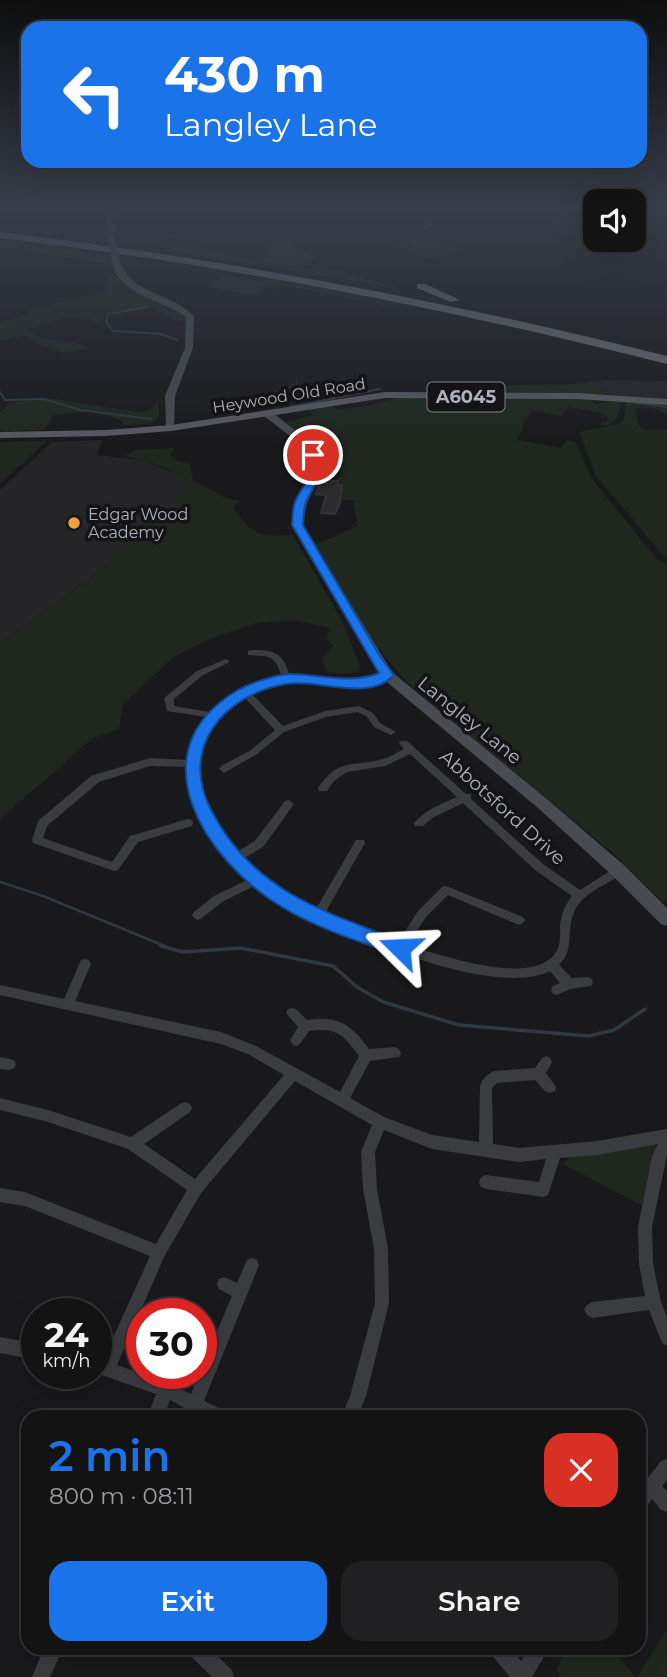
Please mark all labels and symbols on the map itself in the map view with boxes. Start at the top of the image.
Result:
street label: Heywood Old Road [211,374,367,417]
road number: A6045 [428,382,504,412]
pin [283,425,343,485]
place label: Edgar Wood Academy [88,505,188,542]
marker: Edgar Wood Academy [66,515,82,531]
street label: Langley Lane [413,672,526,769]
street label: Abbotsford Drive [435,745,570,870]
position arrow [363,911,437,985]
speed limit sign: 30 [126,1298,217,1389]

